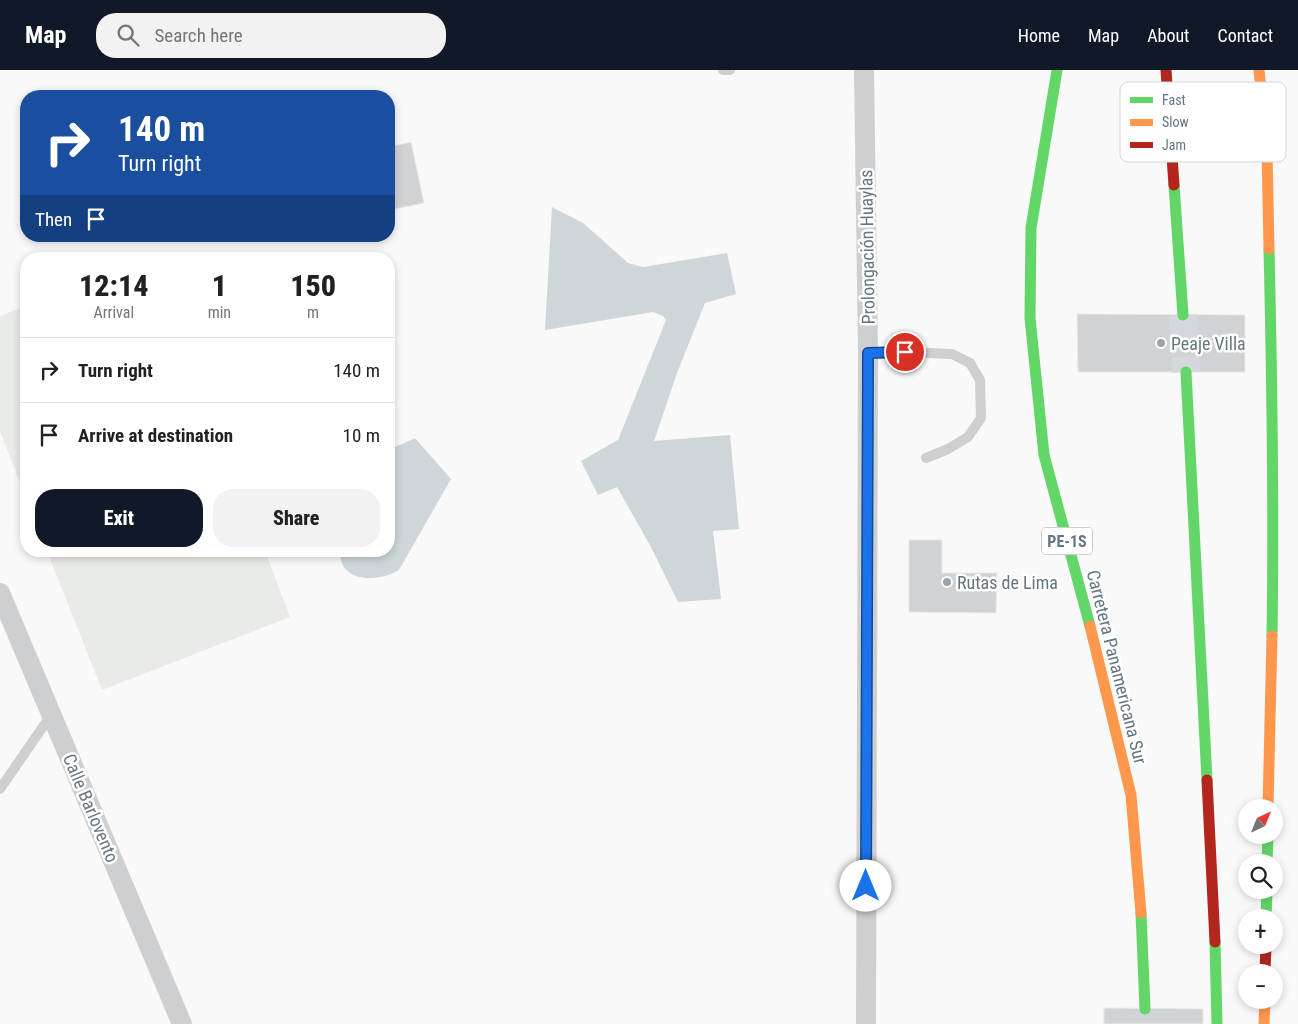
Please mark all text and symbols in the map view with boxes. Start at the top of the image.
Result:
search box [96,13,446,58]
text: Map [25,21,66,49]
icon: search [114,21,142,49]
text: Search here [154,24,243,47]
text: Home [1018,25,1060,46]
text: Map [1088,25,1119,46]
text: About [1147,25,1189,46]
text: Contact [1217,25,1273,46]
legend [1120,82,1286,162]
text: Fast [1162,92,1186,108]
text: 140 m [118,109,205,150]
icon: right [35,110,100,175]
text: Slow [1162,114,1189,130]
text: Jam [1162,137,1186,153]
text: Turn right [118,151,201,176]
street label: Prolongación Huaylas [855,169,879,325]
icon: arrive [82,205,110,233]
text: Then [35,208,72,231]
text: 12:14 [79,268,149,303]
text: 1 [212,268,227,303]
text: 150 [290,268,336,303]
text: Arrival [93,303,134,322]
text: min [208,303,231,322]
text: m [307,303,319,322]
pin [884,331,926,373]
place label: Peaje Villa [1171,333,1246,354]
marker: Peaje Villa [1155,337,1167,349]
icon: arrive [891,338,919,366]
icon: right [35,356,63,384]
text: Turn right [78,359,153,382]
text: 140 m [333,359,380,382]
icon: arrive [35,421,63,449]
text: Arrive at destination [78,424,233,447]
text: 10 m [343,424,380,447]
button: Exit [35,489,203,547]
button: Share [213,489,380,547]
road number: PE-1S [1042,528,1092,554]
street label: Carretera Panamericana Sur [1083,568,1151,767]
place label: Rutas de Lima [957,572,1058,593]
marker: Rutas de Lima [941,576,953,588]
street label: Calle Barlovento [59,751,123,865]
north arrow [1238,799,1282,844]
map controls [1238,799,1283,1009]
button: search [1238,854,1283,899]
position arrow [839,859,891,911]
button: + [1238,909,1283,954]
button: − [1238,964,1283,1009]

